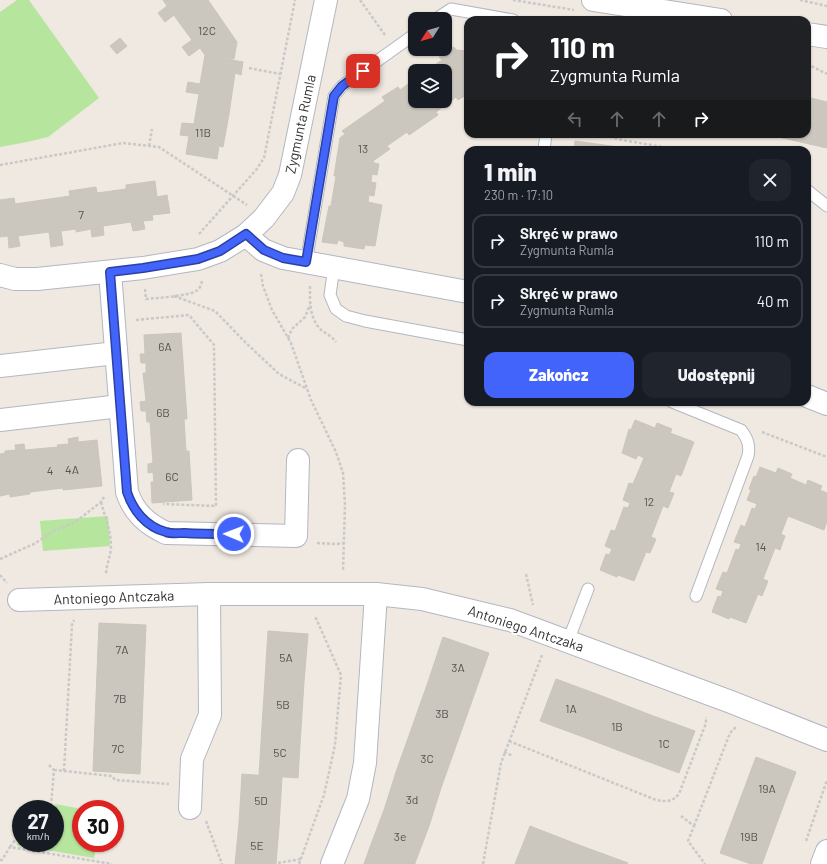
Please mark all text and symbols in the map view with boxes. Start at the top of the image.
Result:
north arrow [408,12,452,56]
map controls [408,12,452,108]
house number: 12C [198,23,216,37]
text: 110 m [550,30,615,64]
icon: right [484,32,536,84]
pin [346,54,380,88]
icon: arrive [352,60,374,82]
button: layers [408,64,452,108]
text: Zygmunta Rumla [550,64,680,86]
street label: Zygmunta Rumla [281,73,319,175]
icon: left [564,108,586,130]
icon: ahead [606,108,628,130]
icon: ahead [648,108,670,130]
icon: right [690,108,712,130]
house number: 11B [195,125,211,139]
house number: 13 [358,141,368,155]
text: 1 min [484,157,537,186]
button: close [749,159,791,201]
text: 230 m · 17:10 [484,187,553,203]
house number: 7 [78,207,84,221]
text: Skręć w prawo [520,224,618,242]
icon: right [486,230,508,252]
text: 110 m [755,232,789,250]
text: Zygmunta Rumla [520,242,614,258]
text: Skręć w prawo [520,284,618,302]
icon: right [486,290,508,312]
text: 40 m [757,292,789,310]
text: Zygmunta Rumla [520,302,614,318]
house number: 6A [158,339,172,353]
button: Zakończ [484,352,634,398]
button: Udostępnij [642,352,791,398]
house number: 6B [156,405,170,419]
house number: 4A [65,462,79,476]
house number: 4 [47,463,53,477]
house number: 6C [165,469,179,483]
house number: 12 [644,494,654,508]
position arrow [213,513,255,555]
house number: 14 [756,539,766,553]
street label: Antoniego Antczaka [53,586,175,608]
street label: Antoniego Antczaka [466,601,586,655]
house number: 7A [116,642,128,656]
house number: 5A [279,650,293,664]
house number: 3A [451,660,465,674]
house number: 7B [113,691,127,705]
house number: 5B [276,697,290,711]
house number: 1A [565,701,577,715]
house number: 3B [435,706,449,720]
house number: 1B [611,719,623,733]
house number: 1C [658,736,670,750]
house number: 7C [112,741,124,755]
house number: 5C [273,745,287,759]
house number: 3C [420,751,434,765]
house number: 19A [758,781,776,795]
house number: 3d [406,792,418,806]
house number: 5D [254,793,268,807]
speed limit sign: 30 [72,800,124,852]
text: 27 [27,809,49,833]
house number: 3e [394,829,406,843]
house number: 19B [740,829,758,843]
text: km/h [27,830,49,842]
house number: 5E [250,838,264,852]

